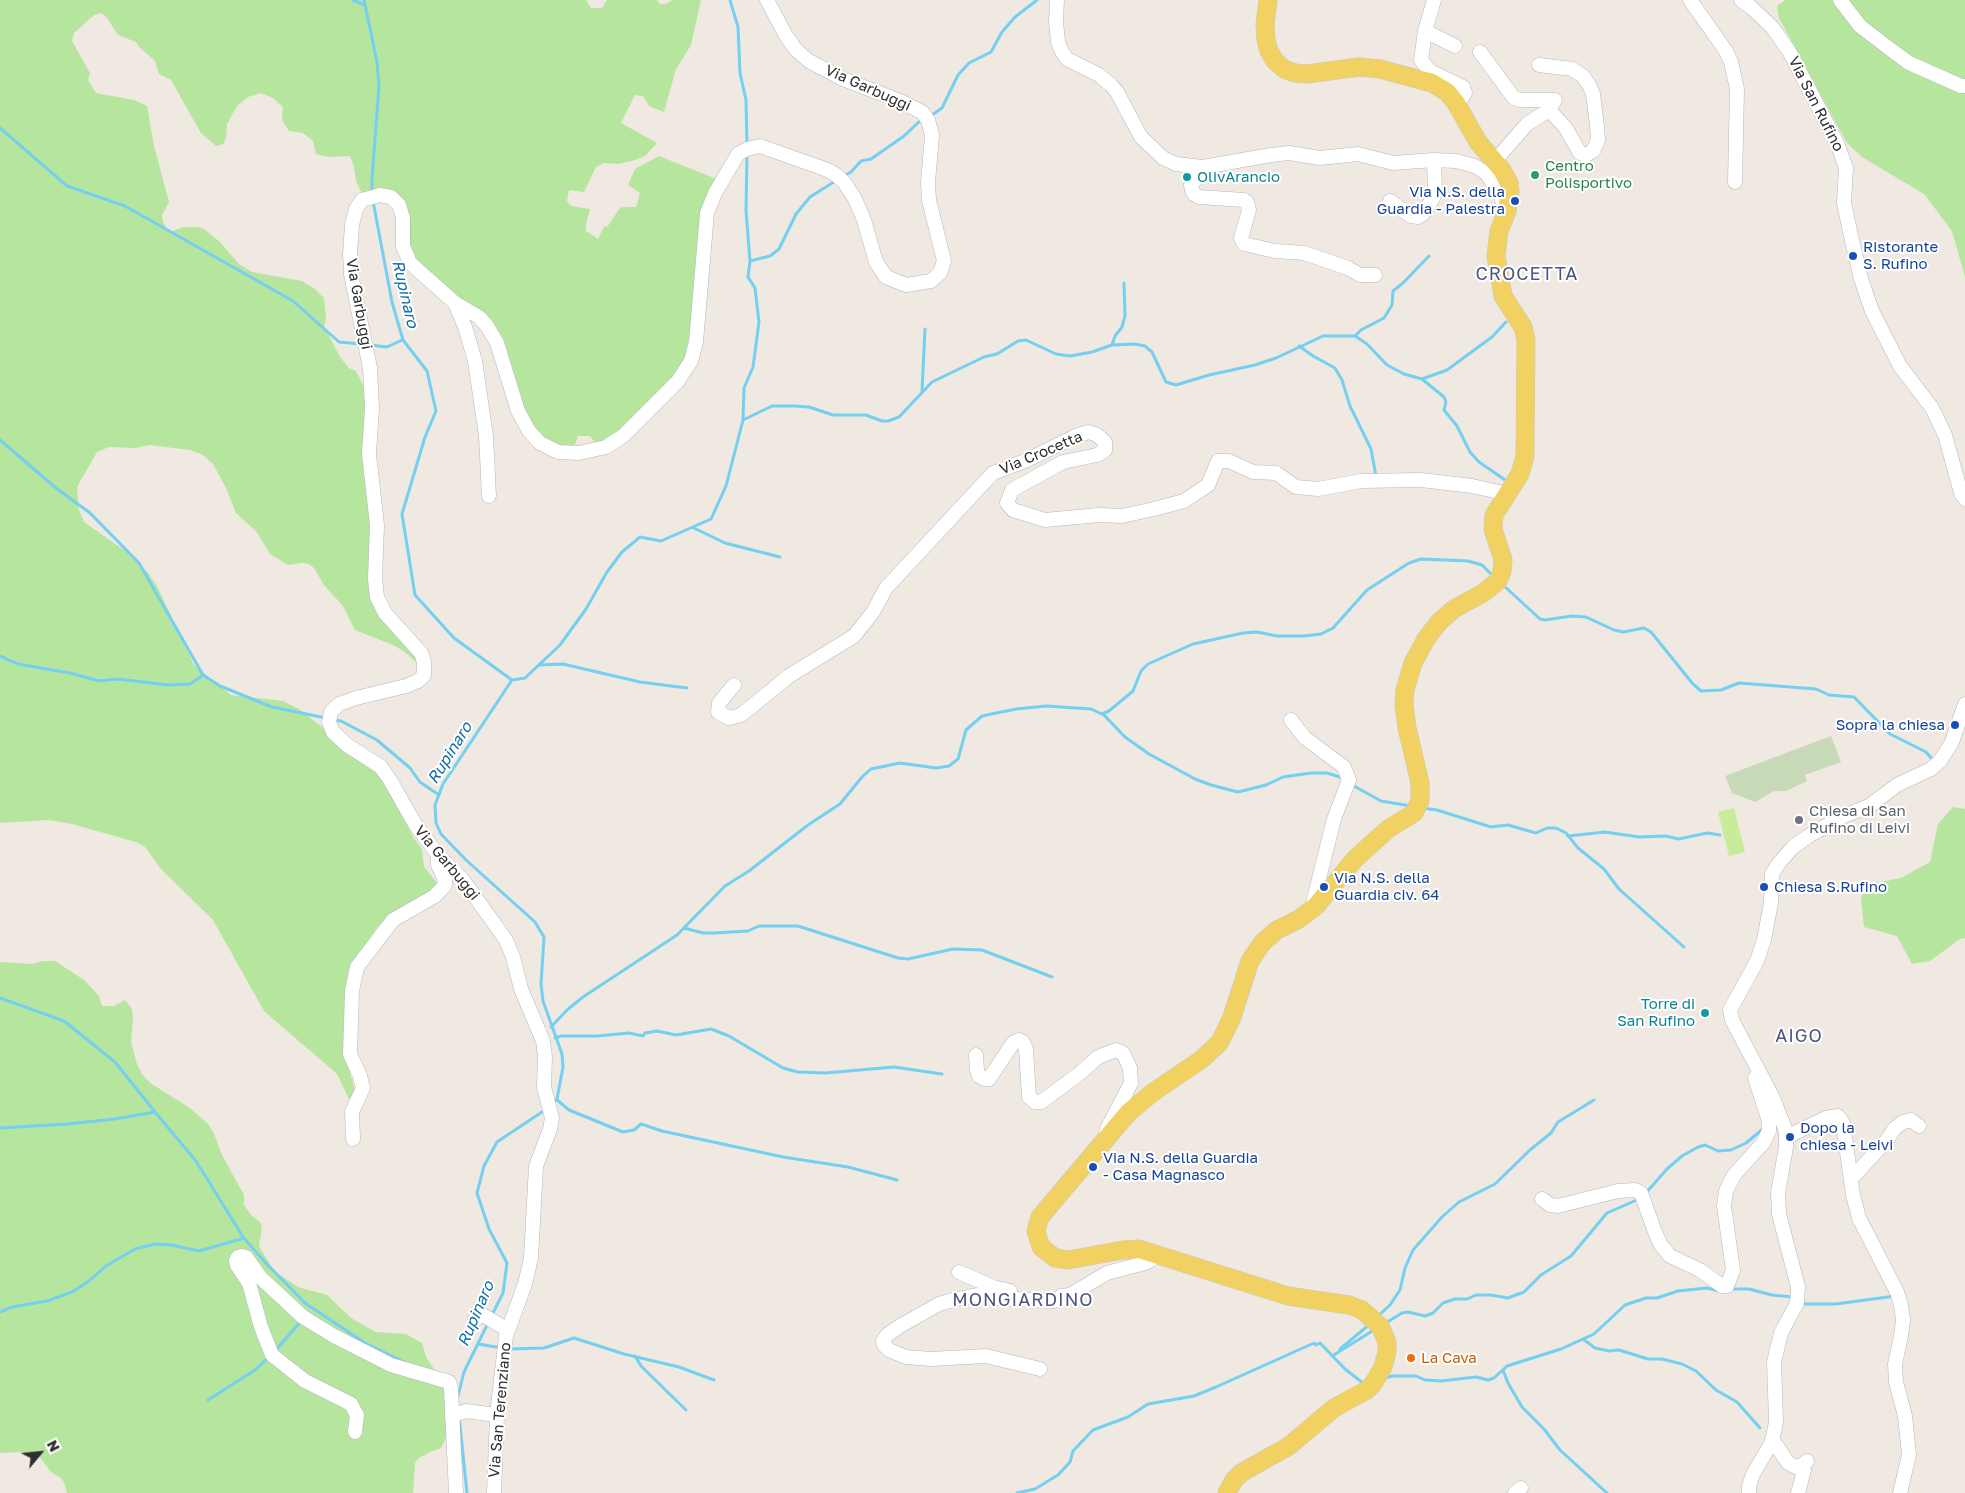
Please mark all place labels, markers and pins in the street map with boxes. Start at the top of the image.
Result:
place label: Centro Polisportivo [1545,157,1632,192]
place label: OlivArancio [1197,168,1280,186]
marker: Centro Polisportivo [1529,169,1541,181]
marker: OlivArancio [1181,171,1193,183]
place label: Via N.S. della Guardia - Palestra [1377,183,1505,218]
marker: Via N.S. della Guardia - Palestra [1509,195,1521,207]
place label: Ristorante S. Rufino [1863,238,1938,273]
marker: Ristorante S. Rufino [1847,250,1859,262]
place label: Sopra la chiesa [1836,716,1945,734]
marker: Sopra la chiesa [1949,719,1961,731]
place label: Chiesa di San Rufino di Leivi [1809,802,1910,837]
marker: Chiesa di San Rufino di Leivi [1793,814,1805,826]
place label: Via N.S. della Guardia civ. 64 [1334,869,1439,904]
place label: Chiesa S.Rufino [1774,878,1887,896]
marker: Via N.S. della Guardia civ. 64 [1318,881,1330,893]
marker: Chiesa S.Rufino [1758,881,1770,893]
place label: Torre di San Rufino [1617,995,1695,1030]
marker: Torre di San Rufino [1699,1007,1711,1019]
place label: Dopo la chiesa - Leivi [1800,1119,1893,1154]
marker: Dopo la chiesa - Leivi [1784,1131,1796,1143]
place label: Via N.S. della Guardia - Casa Magnasco [1103,1149,1258,1184]
marker: Via N.S. della Guardia - Casa Magnasco [1087,1161,1099,1173]
place label: La Cava [1421,1349,1477,1367]
marker: La Cava [1405,1352,1417,1364]

